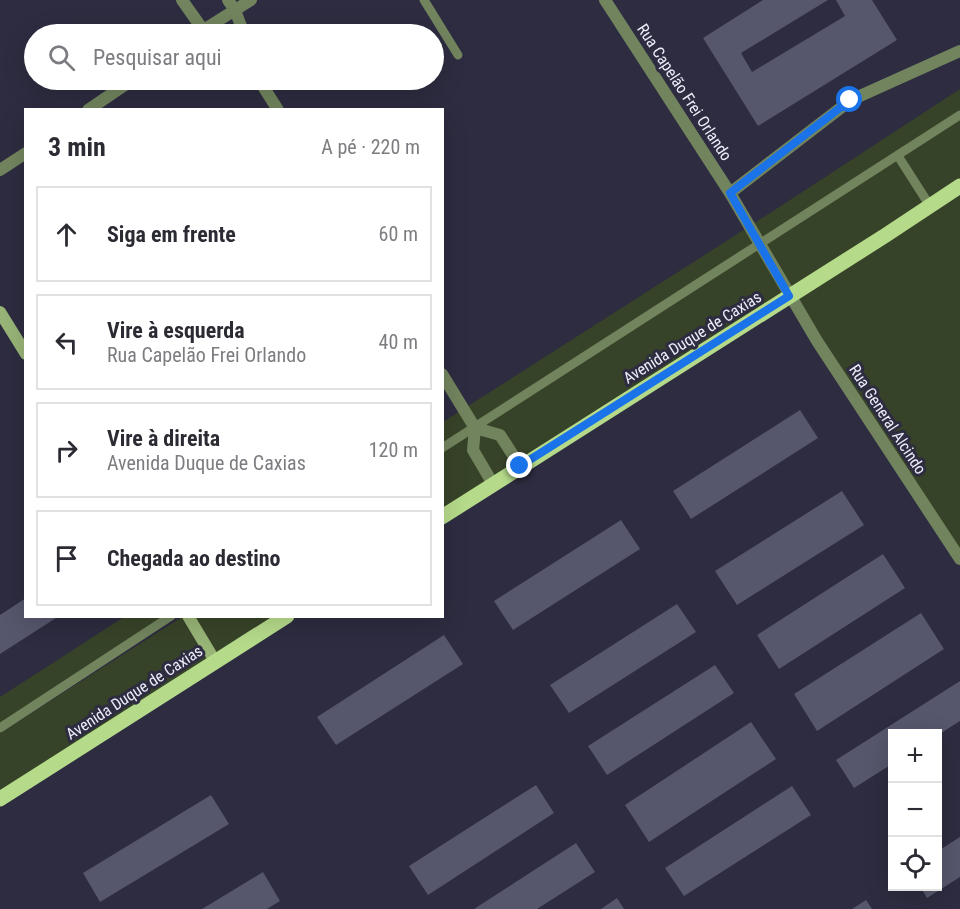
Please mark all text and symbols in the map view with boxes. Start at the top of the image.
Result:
street label: Rua Capelão Frei Orlando [633,20,736,164]
search box [24,24,444,90]
icon: search [45,41,78,74]
text: Pesquisar aqui [93,45,222,70]
route start [836,86,862,112]
text: 3 min [48,132,106,162]
text: A pé · 220 m [321,135,420,159]
icon: ahead [50,218,83,251]
text: Siga em frente [107,222,236,247]
text: 60 m [379,222,418,246]
street label: Avenida Duque de Caxias [620,287,765,388]
text: Vire à esquerda [107,318,245,343]
icon: left [50,326,83,359]
text: 40 m [379,330,418,354]
text: Rua Capelão Frei Orlando [107,343,306,367]
street label: Rua General Alcindo [845,361,930,478]
text: Vire à direita [107,426,220,451]
icon: right [50,434,83,467]
text: 120 m [369,438,418,462]
text: Avenida Duque de Caxias [107,451,306,475]
route end [506,452,532,478]
icon: arrive [50,542,83,575]
text: Chegada ao destino [107,546,281,571]
street label: Avenida Duque de Caxias [62,641,206,744]
map controls [888,729,942,891]
button: + [888,729,942,783]
button: − [888,783,942,837]
button: locate [888,837,942,891]

